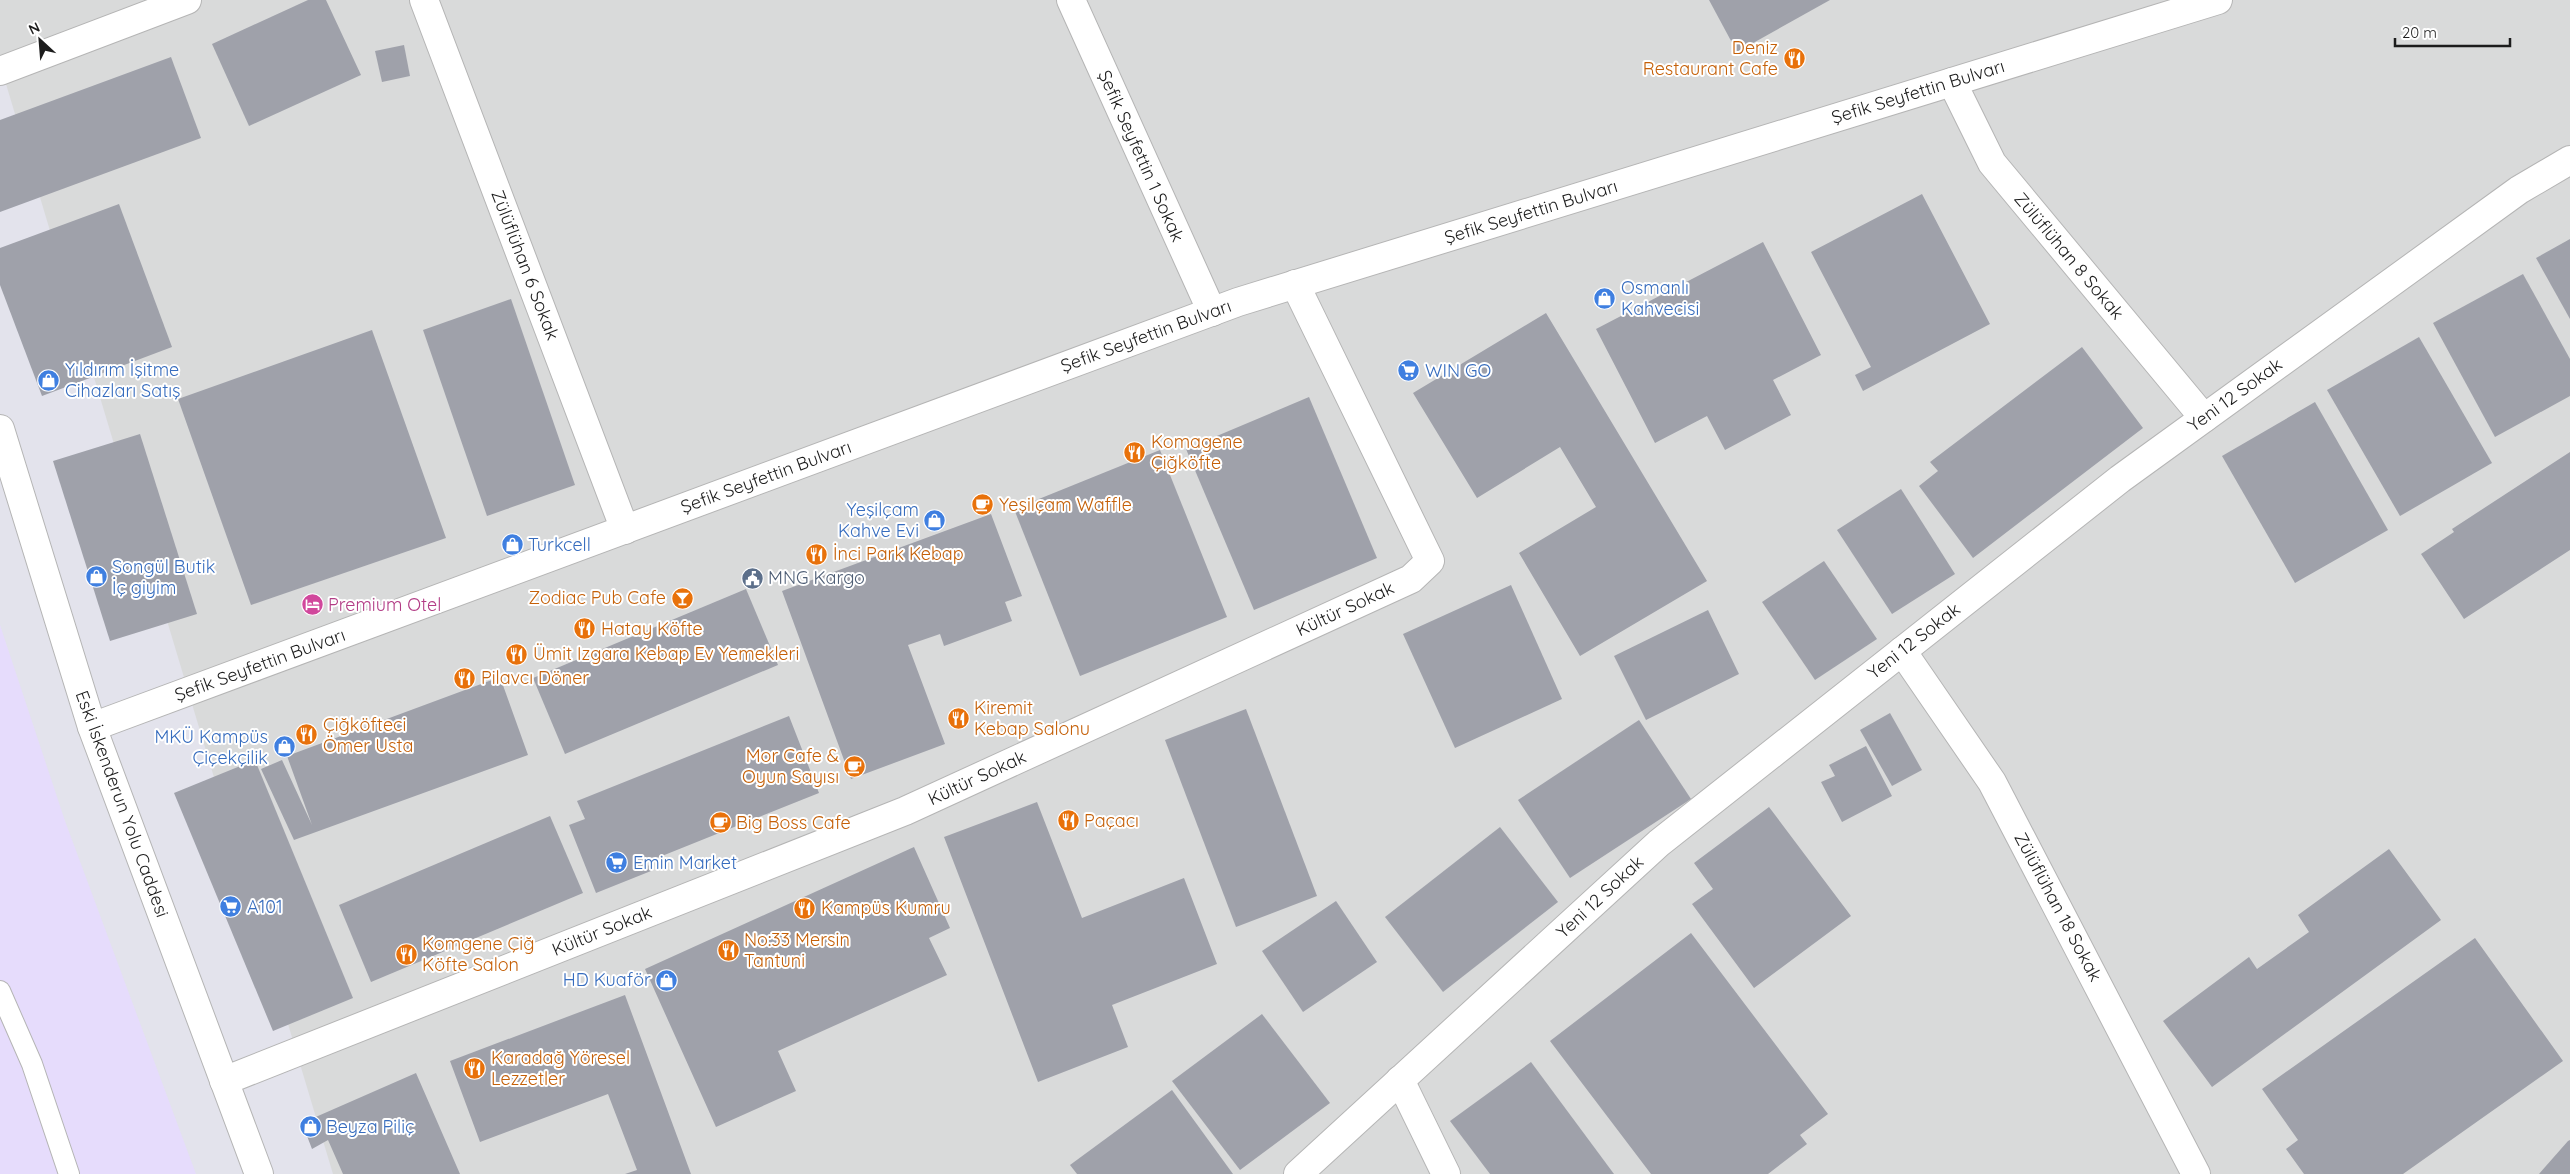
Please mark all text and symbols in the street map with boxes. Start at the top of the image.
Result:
north arrow [15,15,65,65]
scale bar [2395,15,2510,47]
text: N [26,18,43,39]
text: 20 m [2402,23,2437,42]
place label: Deniz Restaurant Cafe [1643,36,1778,80]
restaurant icon: Deniz Restaurant Cafe [1782,46,1806,70]
street label: Şefik Seyfettin Bulvarı [1829,54,2007,129]
street label: Şefik Seyfettin 1 Sokak [1093,66,1190,245]
street label: Şefik Seyfettin Bulvarı [1442,174,1620,249]
street label: Zülüflühan 6 Sokak [486,186,565,343]
street label: Zülüflühan 8 Sokak [2009,187,2129,324]
place label: Osmanlı Kahvecisi [1621,276,1699,320]
shop icon: Osmanlı Kahvecisi [1593,286,1617,310]
street label: Şefik Seyfettin Bulvarı [1057,294,1234,377]
street label: Yeni 12 Sokak [2183,353,2286,437]
place label: Yıldırım İşitme Cihazları Satış [65,358,181,402]
supermarket icon: WIN GO [1397,359,1421,383]
place label: WIN GO [1425,359,1491,382]
shop icon: Yıldırım İşitme Cihazları Satış [37,368,61,392]
place label: Komagene Çiğköfte [1151,430,1243,474]
street label: Şefik Seyfettin Bulvarı [677,435,854,518]
restaurant icon: Komagene Çiğköfte [1123,440,1147,464]
cafe icon: Yeşilçam Waffle [971,493,995,517]
place label: Yeşilçam Waffle [999,493,1132,516]
place label: Yeşilçam Kahve Evi [838,498,919,542]
shop icon: Yeşilçam Kahve Evi [923,508,947,532]
shop icon: Turkcell [500,533,524,557]
place label: Turkcell [528,533,591,556]
restaurant icon: İnci Park Kebap [805,542,829,566]
place label: İnci Park Kebap [833,542,964,565]
place label: Songül Butik İç giyim [112,555,215,599]
shop icon: Songül Butik İç giyim [84,565,108,589]
public building icon: MNG Kargo [740,566,764,590]
place label: MNG Kargo [768,566,865,589]
street label: Kültür Sokak [1292,576,1397,641]
place label: Zodiac Pub Cafe [528,586,666,609]
bar icon: Zodiac Pub Cafe [670,586,694,610]
hotel icon: Premium Otel [300,593,324,617]
place label: Premium Otel [328,593,441,616]
street label: Yeni 12 Sokak [1863,597,1965,684]
restaurant icon: Hatay Köfte [573,617,597,641]
place label: Hatay Köfte [601,617,703,640]
street label: Şefik Seyfettin Bulvarı [171,623,348,706]
restaurant icon: Ümit Izgara Kebap Ev Yemekleri [505,642,529,666]
place label: Ümit Izgara Kebap Ev Yemekleri [533,642,799,665]
restaurant icon: Pilavcı Döner [453,666,477,690]
place label: Pilavcı Döner [481,666,589,689]
street label: Eski İskenderun Yolu Caddesi [71,687,174,920]
place label: Kiremit Kebap Salonu [974,696,1090,740]
restaurant icon: Kiremit Kebap Salonu [946,706,970,730]
place label: Çiğköfteci Ömer Usta [323,713,414,757]
restaurant icon: Çiğköfteci Ömer Usta [295,723,319,747]
place label: MKÜ Kampüs Çiçekçilik [154,725,268,769]
shop icon: MKÜ Kampüs Çiçekçilik [272,735,296,759]
place label: Mor Cafe & Oyun Sayısı [742,744,839,788]
street label: Kültür Sokak [924,745,1029,810]
cafe icon: Mor Cafe & Oyun Sayısı [843,754,867,778]
restaurant icon: Paçacı [1056,809,1080,833]
place label: Paçacı [1084,809,1139,832]
cafe icon: Big Boss Cafe [708,811,732,835]
place label: Big Boss Cafe [736,811,851,834]
street label: Zülüflühan 18 Sokak [2009,828,2107,985]
street label: Yeni 12 Sokak [1551,850,1648,943]
supermarket icon: Emin Market [605,851,629,875]
place label: Emin Market [633,851,737,874]
supermarket icon: A101 [219,895,243,919]
place label: A101 [247,895,283,918]
restaurant icon: Kampüs Kumru [793,896,817,920]
place label: Kampüs Kumru [821,896,951,919]
street label: Kültür Sokak [549,900,655,961]
place label: No:33 Mersin Tantuni [744,928,850,972]
place label: Komgene Çiğ Köfte Salon [422,932,534,976]
restaurant icon: No:33 Mersin Tantuni [716,938,740,962]
restaurant icon: Komgene Çiğ Köfte Salon [394,942,418,966]
place label: HD Kuaför [563,968,651,991]
shop icon: HD Kuaför [655,968,679,992]
place label: Karadağ Yöresel Lezzetler [491,1046,630,1090]
restaurant icon: Karadağ Yöresel Lezzetler [463,1056,487,1080]
shop icon: Beyza Piliç [298,1115,322,1139]
place label: Beyza Piliç [326,1115,414,1138]

